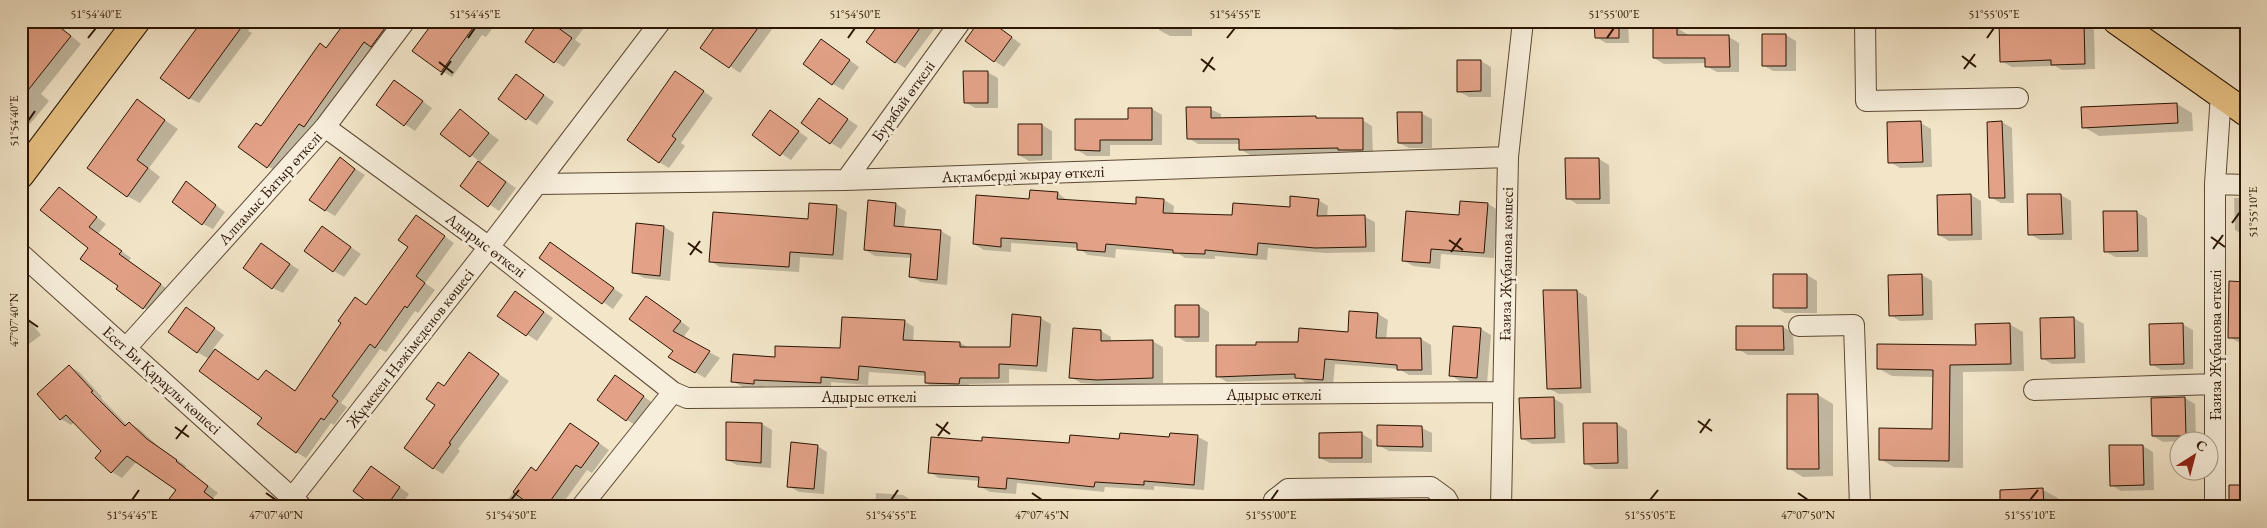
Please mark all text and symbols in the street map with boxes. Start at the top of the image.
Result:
text: 51°54'40"E [70,6,122,22]
text: 51°54'45"E [449,6,501,22]
text: 51°54'50"E [829,6,881,22]
text: 51°54'55"E [1209,6,1261,22]
text: 51°55'00"E [1588,6,1640,22]
text: 51°55'05"E [1968,6,2020,22]
street label: Бурабай өткелі [866,56,940,146]
text: 51°54'40"E [6,95,22,147]
street label: Алпамыс Батыр өткелі [213,127,327,250]
street label: Ақтамберді жырау өткелі [940,161,1105,187]
text: 51°55'10"E [2245,186,2261,238]
street label: Ғазиза Жұбанова көшесі [1494,187,1518,341]
street label: Адырыс өткелі [441,207,531,282]
street label: Жұмекен Нәжімеденов көшесі [341,264,479,433]
street label: Ғазиза Жұбанова өткелі [2205,270,2226,420]
text: 47°07'40"N [6,293,22,347]
street label: Есет Би Қараұлы көшесі [98,321,226,439]
street label: Адырыс өткелі [1225,384,1322,405]
street label: Адырыс өткелі [820,386,917,407]
north arrow [2170,430,2220,480]
text: С [2192,435,2211,456]
text: 51°54'45"E [106,507,158,523]
text: 47°07'40"N [249,507,303,523]
text: 51°54'50"E [485,507,537,523]
text: 51°54'55"E [865,507,917,523]
text: 47°07'45"N [1015,507,1069,523]
text: 51°55'00"E [1245,507,1297,523]
text: 51°55'05"E [1624,507,1676,523]
text: 47°07'50"N [1781,507,1835,523]
text: 51°55'10"E [2004,507,2056,523]

